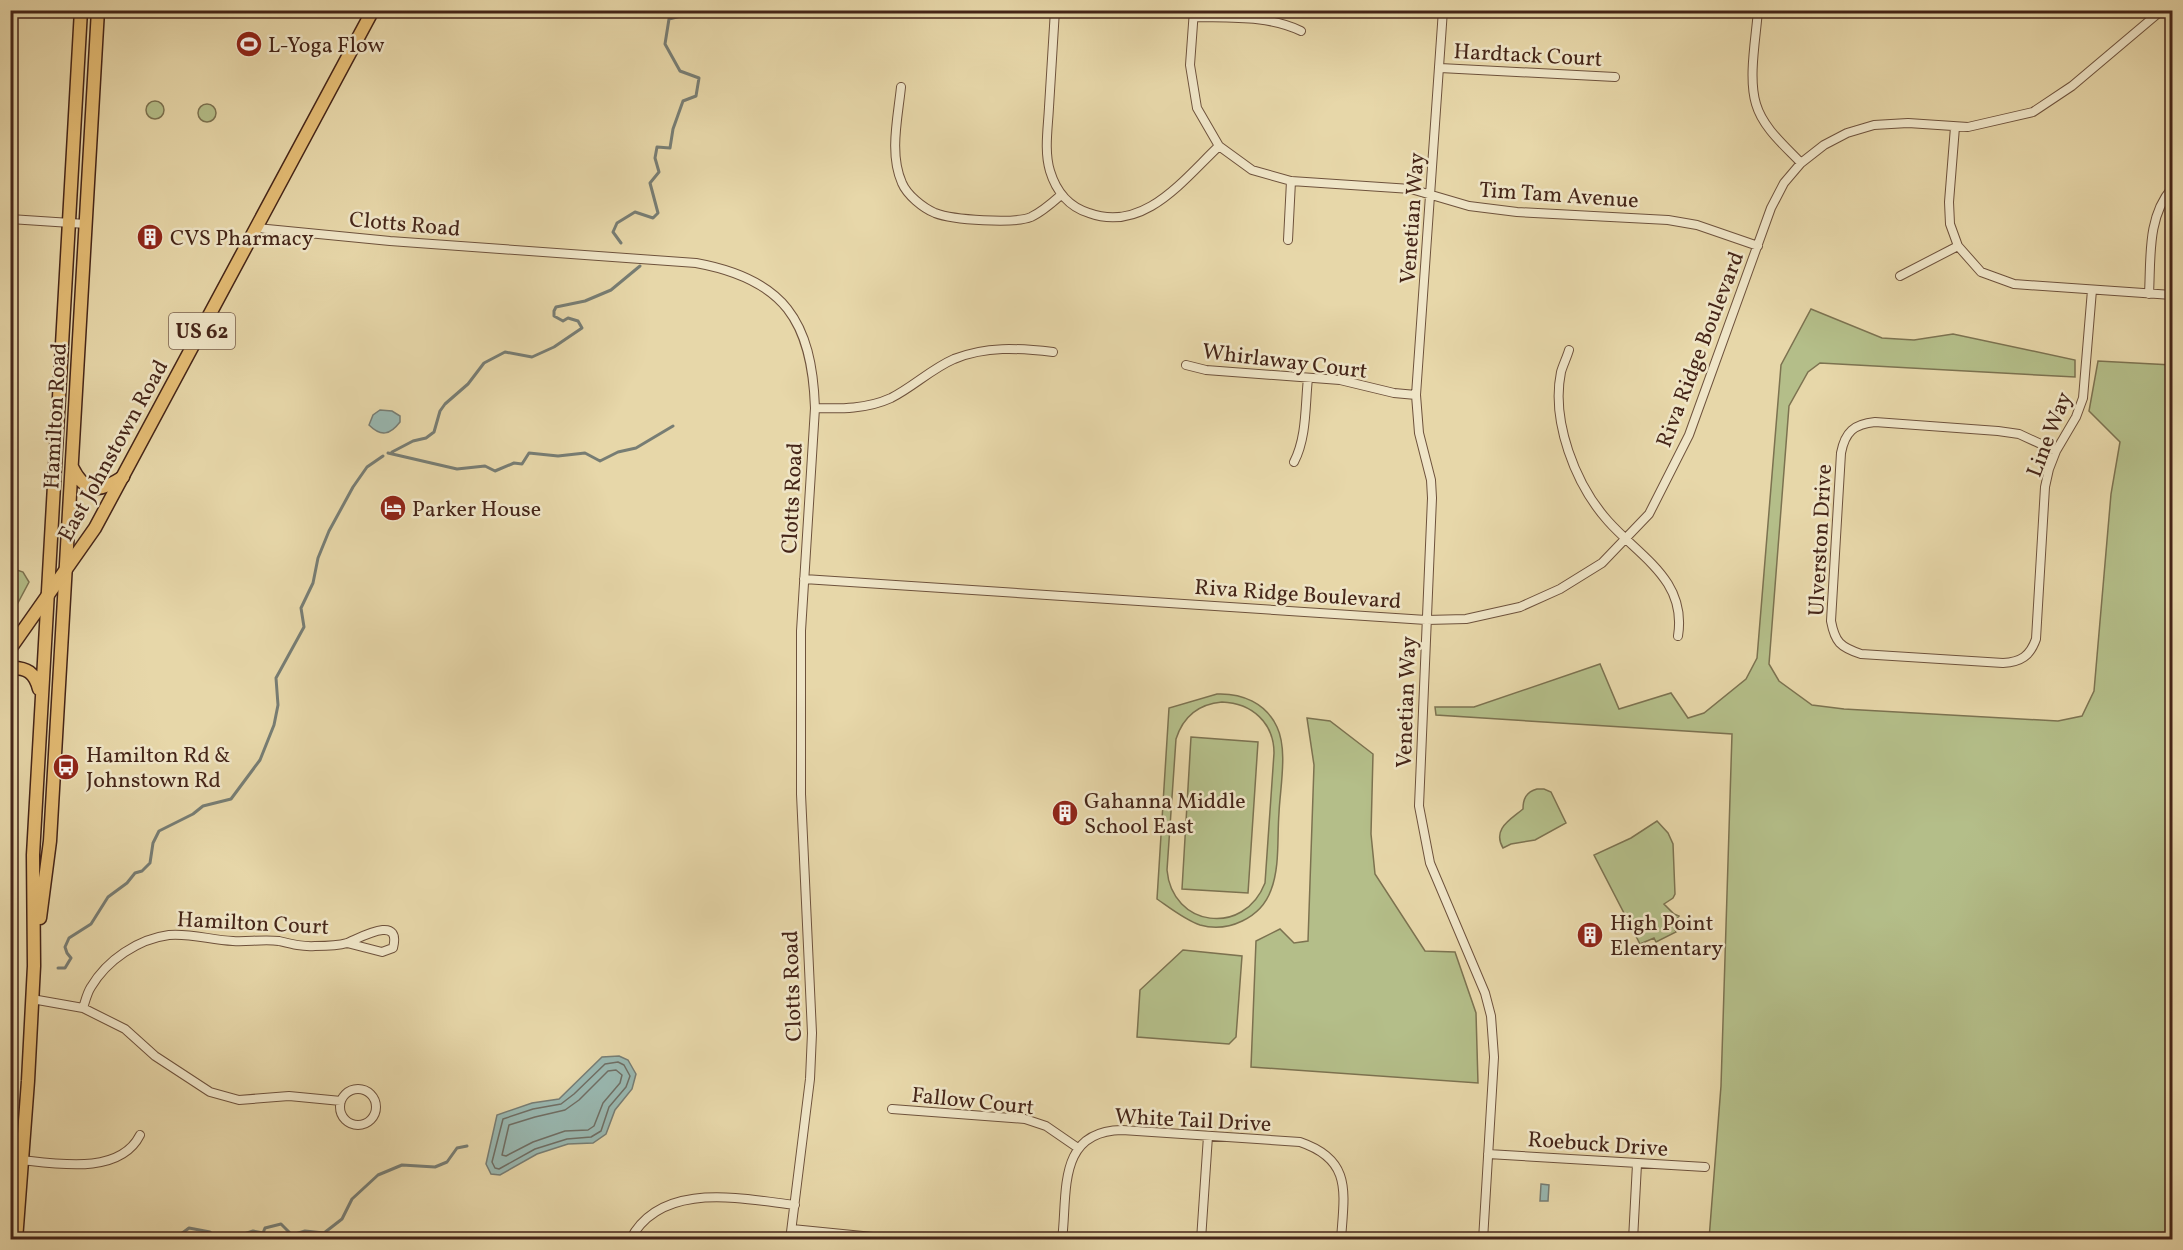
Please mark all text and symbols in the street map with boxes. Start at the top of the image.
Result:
sports icon: L-Yoga Flow [234,29,264,59]
place label: L-Yoga Flow [268,31,385,62]
street label: Hardtack Court [1453,37,1603,76]
street label: Venetian Way [1393,151,1434,285]
street label: Tim Tam Avenue [1478,175,1640,218]
street label: Clotts Road [348,205,462,246]
building icon: CVS Pharmacy [135,222,165,252]
place label: CVS Pharmacy [170,224,314,255]
street label: Riva Ridge Boulevard [1650,247,1753,452]
road number: US 62 [169,313,235,349]
street label: Whirlaway Court [1200,337,1369,388]
street label: Hamilton Road [37,342,76,490]
street label: East Johnstown Road [51,355,177,548]
street label: Line Way [2020,388,2081,482]
street label: Clotts Road [775,442,812,555]
street label: Ulverston Drive [1802,463,1841,617]
hotel icon: Parker House [378,493,408,523]
place label: Parker House [412,495,541,526]
street label: Riva Ridge Boulevard [1193,573,1402,618]
street label: Venetian Way [1390,636,1425,769]
place label: Hamilton Rd & Johnstown Rd [86,741,231,797]
bus stop icon: Hamilton Rd & Johnstown Rd [51,752,81,782]
place label: Gahanna Middle School East [1084,787,1246,843]
building icon: Gahanna Middle School East [1050,798,1080,828]
street label: Hamilton Court [176,905,330,944]
place label: High Point Elementary [1610,909,1723,965]
building icon: High Point Elementary [1575,920,1605,950]
street label: Clotts Road [776,930,811,1042]
street label: Fallow Court [910,1081,1036,1124]
street label: White Tail Drive [1114,1102,1272,1141]
street label: Roebuck Drive [1527,1125,1669,1166]

